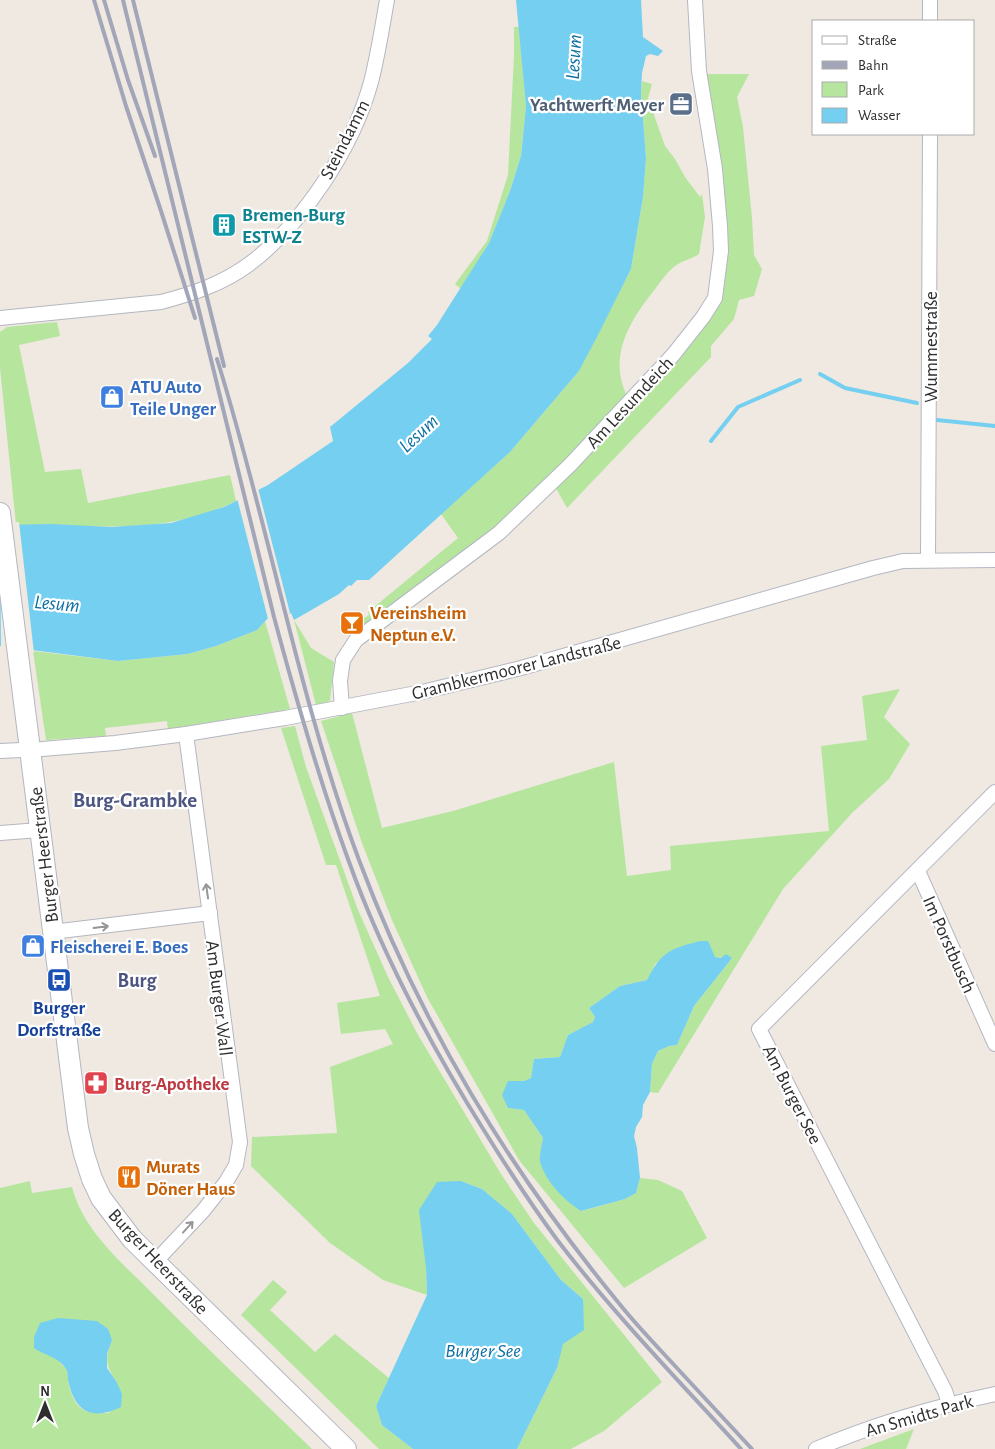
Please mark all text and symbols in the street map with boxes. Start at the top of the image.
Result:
legend [812,20,975,135]
text: Straße [858,33,897,48]
water label: Lesum [563,34,585,80]
text: Bahn [858,58,888,73]
text: Park [858,83,884,98]
office icon: Yachtwerft Meyer [668,91,694,117]
place label: Yachtwerft Meyer [530,96,664,115]
street label: Steindamm [317,97,373,183]
text: Wasser [858,108,901,123]
place label: Bremen-Burg ESTW-Z [242,206,345,247]
building icon: Bremen-Burg ESTW-Z [211,212,237,238]
street label: Wummestraße [922,291,941,403]
street label: Am Lesumdeich [583,354,677,453]
place label: ATU Auto Teile Unger [130,378,216,419]
shop icon: ATU Auto Teile Unger [99,384,125,410]
water label: Lesum [395,411,442,457]
water label: Lesum [33,592,80,616]
place label: Vereinsheim Neptun e.V. [370,604,467,645]
bar icon: Vereinsheim Neptun e.V. [339,610,365,636]
street label: Grambkermoorer Landstraße [410,633,623,704]
street label: Burger Heerstraße [27,786,62,924]
district label: Burg-Grambke [73,790,197,811]
one-way arrow [201,883,211,899]
street label: Im Porstbusch [919,893,979,996]
one-way arrow [92,922,108,932]
shop icon: Fleischerei E. Boes [20,933,46,959]
place label: Fleischerei E. Boes [50,938,188,957]
street label: Am Burger Wall [202,939,235,1057]
bus stop icon: Burger Dorfstraße [46,967,72,993]
district label: Burg [118,971,157,991]
place label: Burger Dorfstraße [17,999,101,1040]
street label: Am Burger See [759,1042,825,1147]
pharmacy icon: Burg-Apotheke [83,1070,109,1096]
place label: Burg-Apotheke [114,1075,230,1094]
place label: Murats Döner Haus [146,1158,235,1199]
restaurant icon: Murats Döner Haus [116,1164,142,1190]
street label: Burger Heerstraße [104,1206,211,1318]
one-way arrow [182,1220,194,1233]
water label: Burger See [445,1341,521,1361]
north arrow [20,1379,70,1429]
text: N [40,1385,50,1399]
street label: An Smidts Park [863,1392,976,1441]

